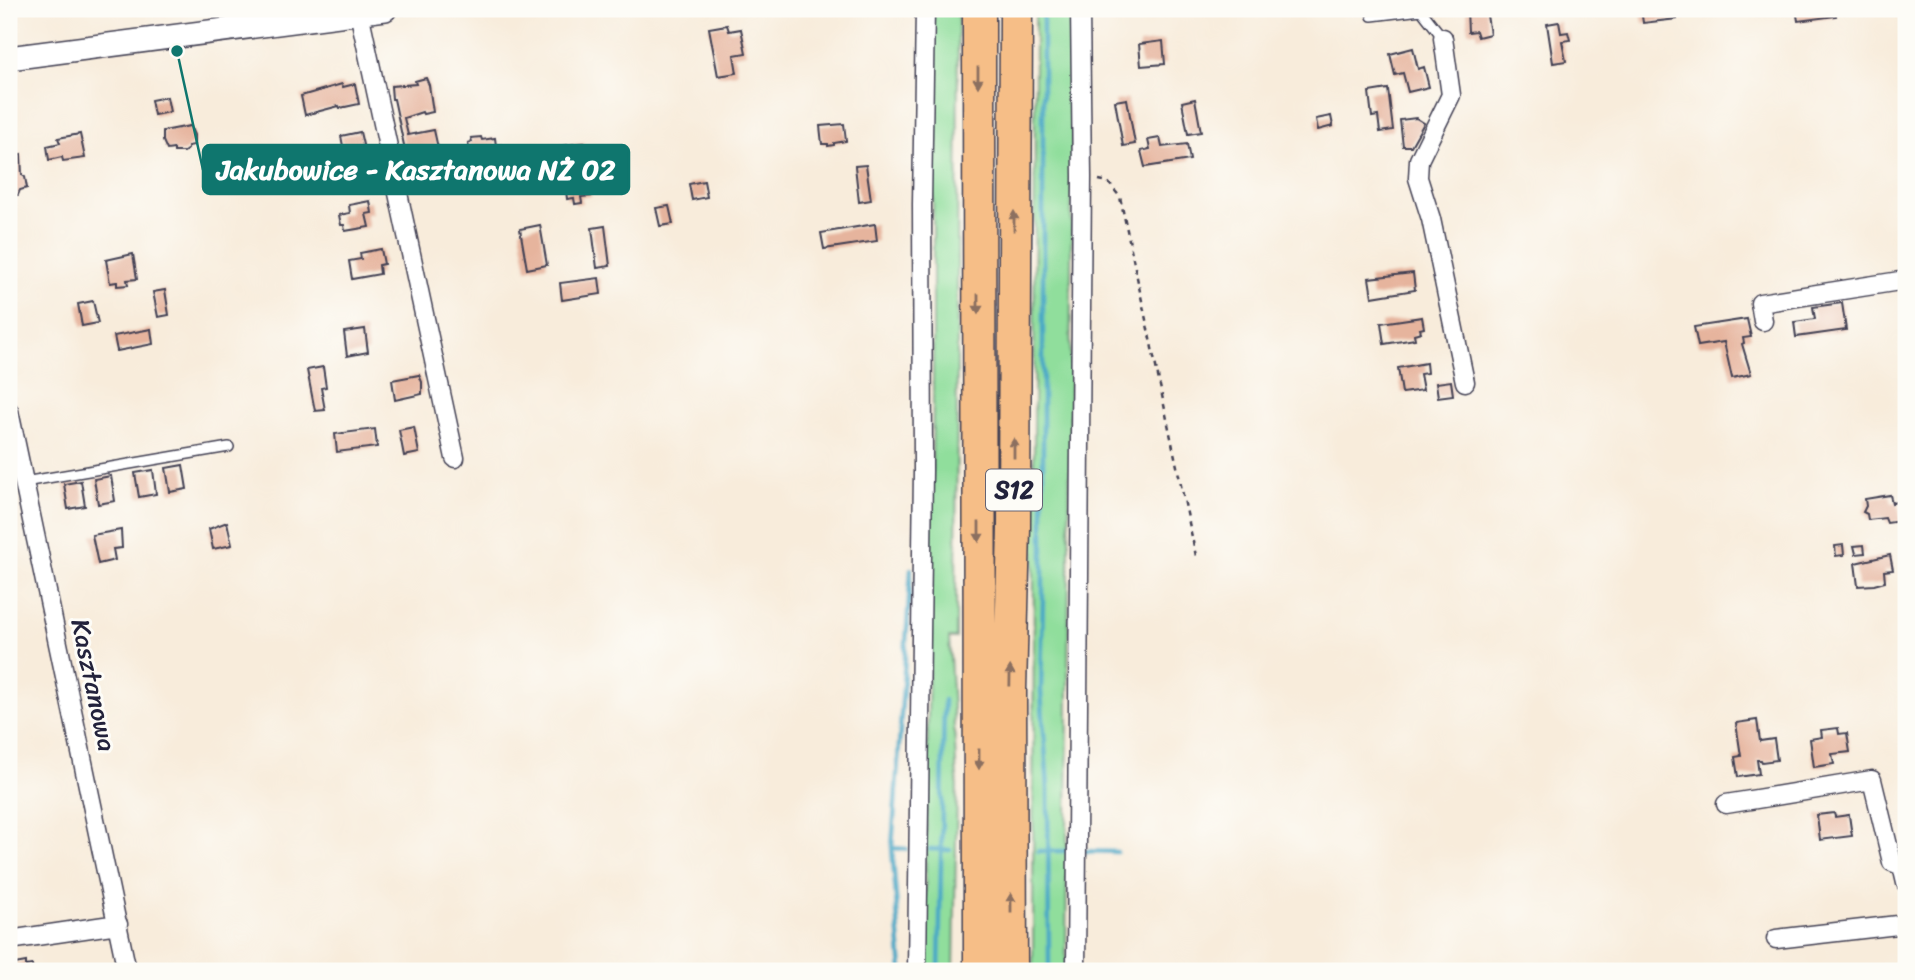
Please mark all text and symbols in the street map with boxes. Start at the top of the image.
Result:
one-way arrow [972,66,984,88]
callout: Jakubowice - Kasztanowa NŻ 02 [203,145,629,194]
text: Jakubowice - Kasztanowa NŻ 02 [215,145,615,194]
one-way arrow [1008,209,1020,231]
one-way arrow [972,294,984,316]
one-way arrow [1008,437,1020,459]
road number: S12 [986,470,1042,510]
one-way arrow [973,521,985,543]
street label: Kasztanowa [58,614,130,756]
one-way arrow [1005,664,1016,686]
one-way arrow [973,749,985,771]
one-way arrow [1005,892,1017,914]

